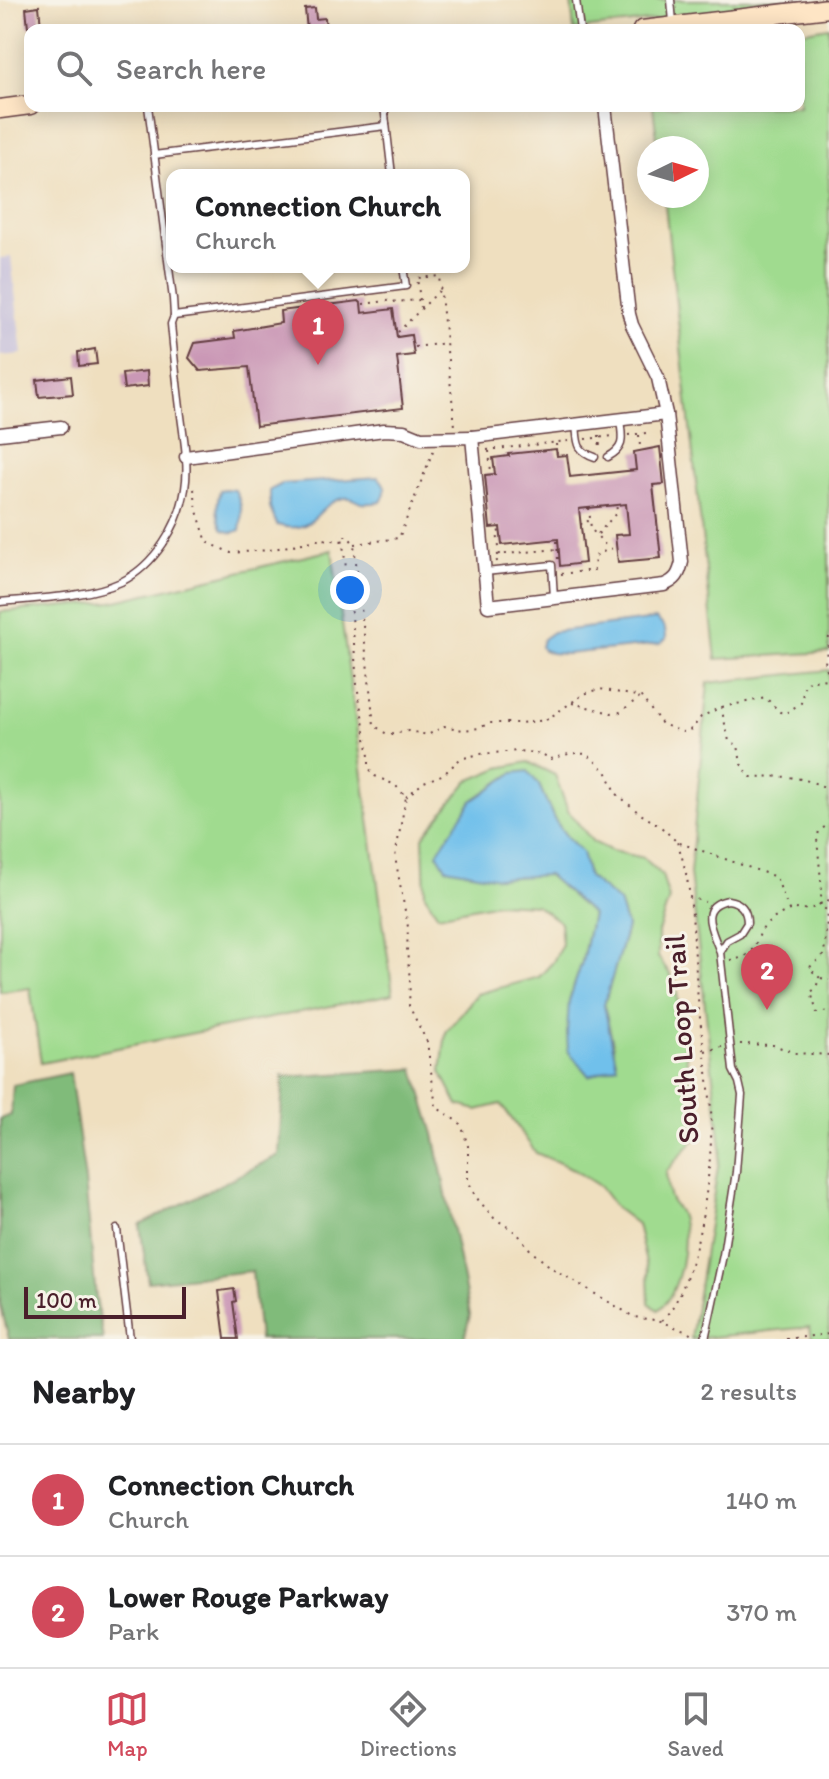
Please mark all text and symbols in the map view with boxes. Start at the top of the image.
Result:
search box [24,24,805,112]
icon: search [52,46,96,90]
text: Search here [116,50,266,87]
north arrow [637,136,709,208]
popup [166,169,470,273]
text: Connection Church [195,187,441,224]
text: Church [195,224,276,256]
pin: 1 [292,299,344,365]
your location [330,570,370,610]
street label: South Loop Trail [655,932,707,1145]
pin: 2 [741,944,793,1010]
scale bar [24,1283,186,1319]
text: 100 m [36,1287,97,1314]
text: Nearby [32,1371,135,1412]
text: 2 results [700,1375,797,1407]
text: Connection Church [108,1466,354,1503]
text: 1 [52,1484,64,1516]
text: 140 m [726,1484,797,1516]
text: Church [108,1503,189,1535]
text: Lower Rouge Parkway [108,1578,388,1615]
text: 2 [51,1596,65,1628]
text: 370 m [726,1596,797,1628]
text: Park [108,1615,159,1647]
tab: Map [105,1687,149,1762]
tab: Directions [360,1687,457,1762]
tab: Saved [667,1687,724,1762]

